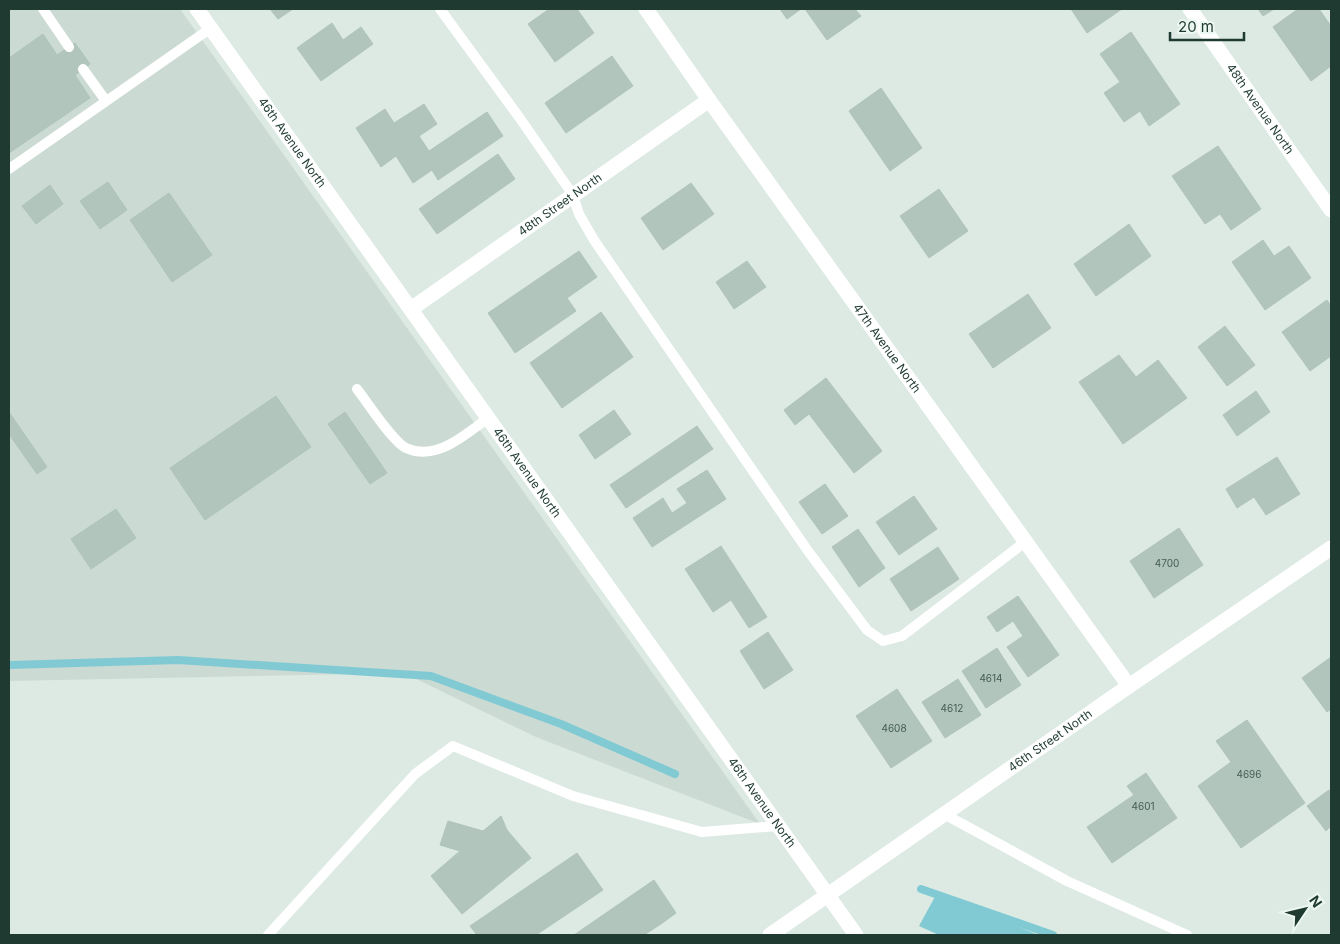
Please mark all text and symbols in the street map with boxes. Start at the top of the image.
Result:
scale bar [1170,10,1244,42]
text: 20 m [1178,17,1214,36]
street label: 48th Avenue North [1224,60,1297,157]
street label: 46th Avenue North [255,94,330,190]
street label: 48th Street North [515,170,605,239]
street label: 47th Avenue North [850,300,924,396]
street label: 46th Avenue North [490,424,565,520]
house number: 4700 [1155,557,1179,569]
house number: 4614 [979,672,1003,684]
house number: 4612 [941,702,963,714]
street label: 46th Street North [1005,706,1095,775]
house number: 4608 [881,722,907,734]
street label: 46th Avenue North [725,754,799,850]
house number: 4696 [1236,768,1262,780]
house number: 4601 [1131,800,1155,812]
north arrow [1280,884,1330,934]
text: N [1306,892,1326,911]

